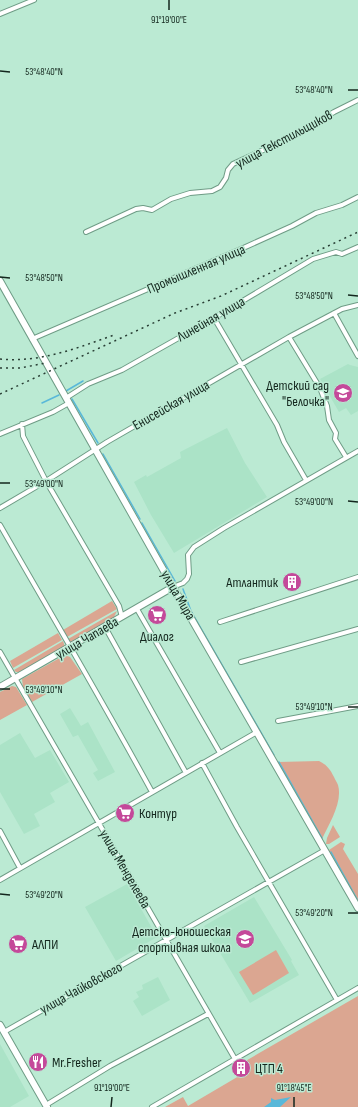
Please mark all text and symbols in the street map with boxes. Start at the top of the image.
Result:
text: 91°19'00"E [151,14,187,26]
text: 53°48'40"N [25,66,63,78]
text: 53°48'40"N [295,84,333,96]
street label: улица Текстильщиков [233,106,335,172]
street label: Промышленная улица [144,241,248,297]
text: 53°48'50"N [25,272,63,284]
text: 53°48'50"N [295,290,333,302]
street label: Линейная улица [173,293,248,346]
street label: Енисейская улица [130,376,212,434]
place label: Детский сад "Белочка" [266,377,329,410]
school or university icon: Детский сад "Белочка" [332,382,354,404]
text: 53°49'00"N [25,478,63,490]
text: 53°49'00"N [295,496,333,508]
street label: улица Мира [157,567,199,623]
building icon: Атлантик [281,571,303,593]
place label: Атлантик [225,574,279,591]
supermarket icon: Диалог [146,604,168,626]
street label: улица Чапаева [52,613,122,663]
place label: Диалог [140,628,174,645]
text: 53°49'10"N [25,684,63,696]
text: 53°49'10"N [295,701,333,713]
supermarket icon: Контур [114,802,136,824]
place label: Контур [139,805,177,822]
street label: улица Менделеева [96,827,154,911]
text: 53°49'20"N [25,889,63,901]
text: 53°49'20"N [295,907,333,919]
place label: Детско-юношеская спортивная школа [132,923,231,956]
school or university icon: Детско-юношеская спортивная школа [234,928,256,950]
supermarket icon: АЛПИ [7,933,29,955]
place label: АЛПИ [31,936,58,953]
street label: улица Чайковского [37,958,125,1018]
restaurant icon: Mr.Fresher [27,1051,49,1073]
place label: Mr.Fresher [52,1054,102,1071]
building icon: ЦТП 4 [230,1057,252,1079]
place label: ЦТП 4 [255,1060,283,1077]
text: 91°19'00"E [94,1082,130,1094]
text: 91°18'45"E [276,1082,312,1094]

